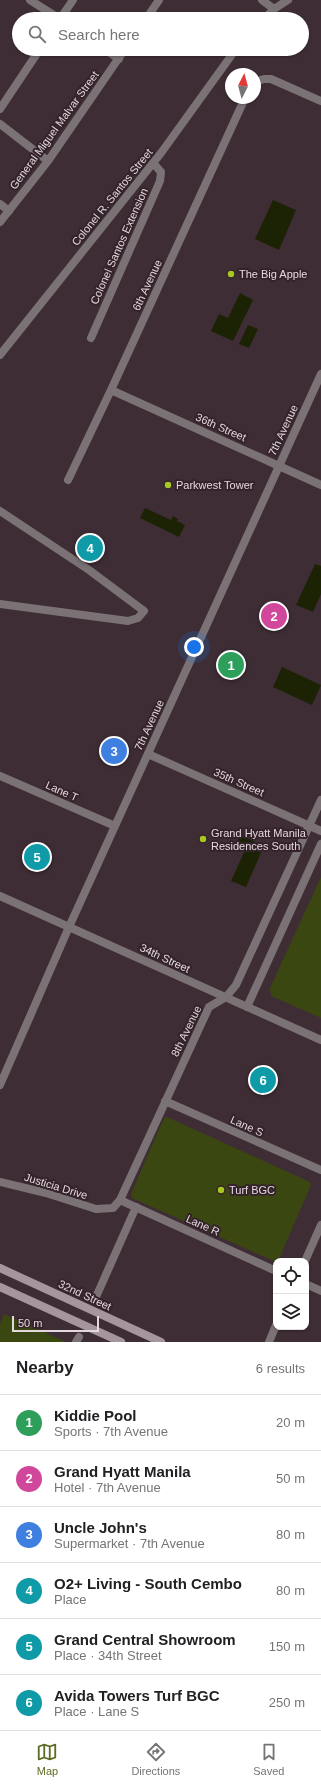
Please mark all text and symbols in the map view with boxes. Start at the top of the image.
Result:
search box [12,12,309,56]
icon: search [26,23,48,45]
text: Search here [58,26,140,43]
north arrow [225,68,261,104]
street label: General Miguel Malvar Street [7,69,101,191]
street label: Colonel R. Santos Street [69,146,155,248]
street label: Colonel Santos Extension [88,186,150,306]
street label: 6th Avenue [130,258,164,312]
place label: The Big Apple [239,268,308,280]
marker: The Big Apple [226,269,236,279]
street label: 7th Avenue [266,403,300,457]
street label: 36th Street [194,411,248,443]
place label: Parkwest Tower [176,479,254,491]
marker: Parkwest Tower [163,480,173,490]
pin: 4 [77,533,103,563]
pin: 2 [261,601,287,631]
your location [184,637,204,657]
pin: 1 [218,650,244,680]
street label: 7th Avenue [132,698,166,752]
pin: 3 [101,736,127,766]
street label: 35th Street [212,766,266,798]
street label: Lane T [44,779,80,804]
place label: Grand Hyatt Manila Residences South [211,827,307,852]
marker: Grand Hyatt Manila Residences South [198,834,208,844]
pin: 5 [24,842,50,872]
street label: 34th Street [138,941,192,975]
street label: 8th Avenue [169,1004,203,1058]
pin: 6 [250,1065,276,1095]
street label: Lane S [229,1113,265,1139]
street label: Justicia Drive [23,1171,89,1201]
place label: Turf BGC [229,1184,275,1196]
marker: Turf BGC [216,1185,226,1195]
street label: Lane R [184,1212,222,1238]
map controls [273,1258,309,1330]
button: locate [273,1258,309,1294]
street label: 32nd Street [57,1278,113,1312]
button: layers [273,1294,309,1330]
scale bar [12,1314,99,1333]
text: 50 m [18,1317,42,1329]
text: Nearby [16,1358,74,1377]
text: 6 results [256,1361,305,1376]
text: Kiddie Pool [54,1407,137,1424]
text: 1 [25,1415,33,1430]
text: 20 m [276,1415,305,1430]
text: Sports · 7th Avenue [54,1424,168,1439]
text: Grand Hyatt Manila [54,1463,191,1480]
text: 2 [25,1471,33,1486]
text: 50 m [276,1471,305,1486]
text: Hotel · 7th Avenue [54,1480,161,1495]
text: Uncle John's [54,1519,147,1536]
text: 3 [25,1527,33,1542]
text: 80 m [276,1527,305,1542]
text: Supermarket · 7th Avenue [54,1536,205,1551]
text: O2+ Living - South Cembo [54,1575,242,1592]
text: 4 [25,1583,33,1598]
text: 80 m [276,1583,305,1598]
text: Place [54,1592,87,1607]
text: Grand Central Showroom [54,1631,236,1648]
text: 5 [25,1639,33,1654]
text: 150 m [269,1639,305,1654]
text: Place · 34th Street [54,1648,162,1663]
text: Avida Towers Turf BGC [54,1687,220,1704]
text: 6 [25,1695,33,1710]
text: 250 m [269,1695,305,1710]
text: Place · Lane S [54,1704,139,1719]
tab: Map [36,1741,58,1777]
tab: Directions [131,1741,180,1777]
tab: Saved [253,1741,284,1777]

